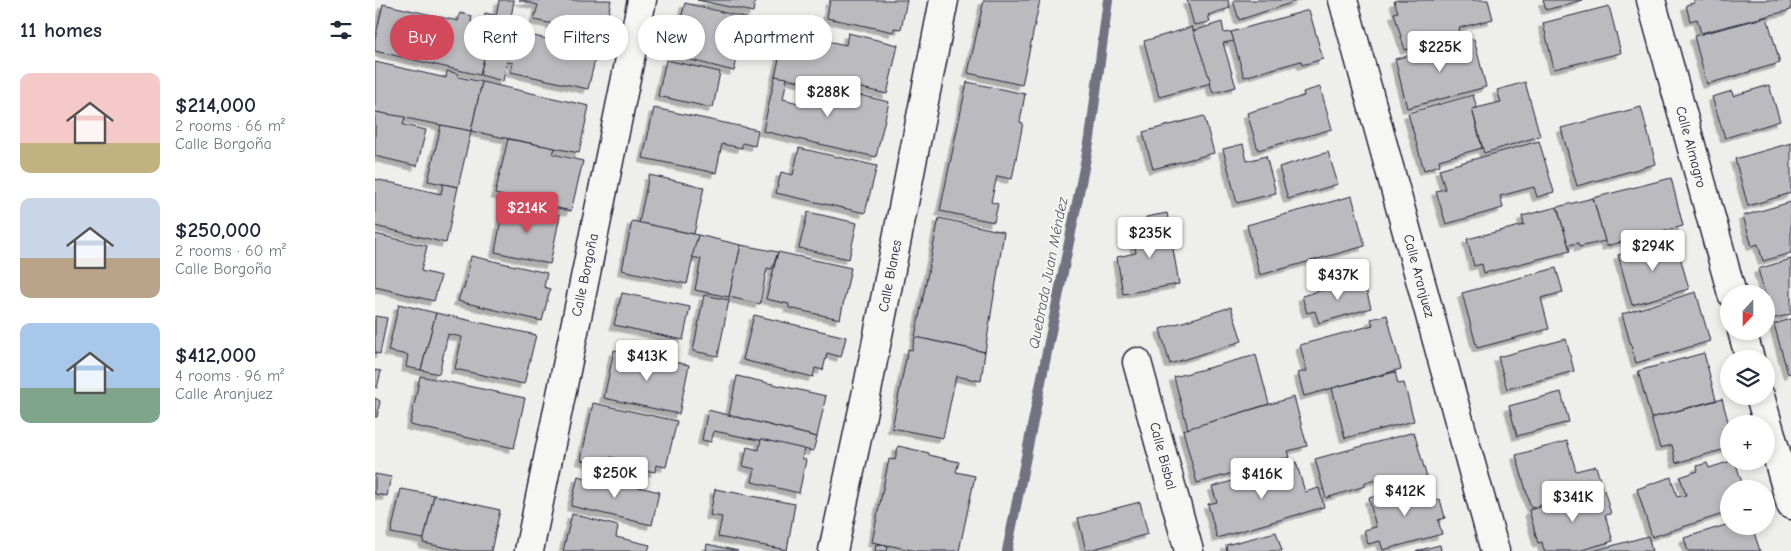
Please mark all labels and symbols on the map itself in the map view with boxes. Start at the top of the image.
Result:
pin: $225K [1405,30,1475,73]
pin: $288K [793,76,863,118]
street label: Calle Almagro [1672,104,1710,190]
pin: $214K [492,192,562,234]
water label: Quebrada Juan Méndez [1024,195,1072,350]
pin: $235K [1115,216,1185,259]
pin: $294K [1618,230,1688,272]
street label: Calle Borgoña [568,232,602,318]
street label: Calle Aranjuez [1400,232,1438,320]
street label: Calle Blanes [875,238,905,314]
pin: $437K [1303,258,1373,301]
north arrow [1720,285,1775,340]
pin: $413K [612,340,682,382]
street label: Calle Bisbal [1146,420,1180,492]
pin: $250K [580,456,650,499]
pin: $416K [1227,458,1297,500]
pin: $412K [1370,474,1440,517]
pin: $341K [1538,480,1608,523]

